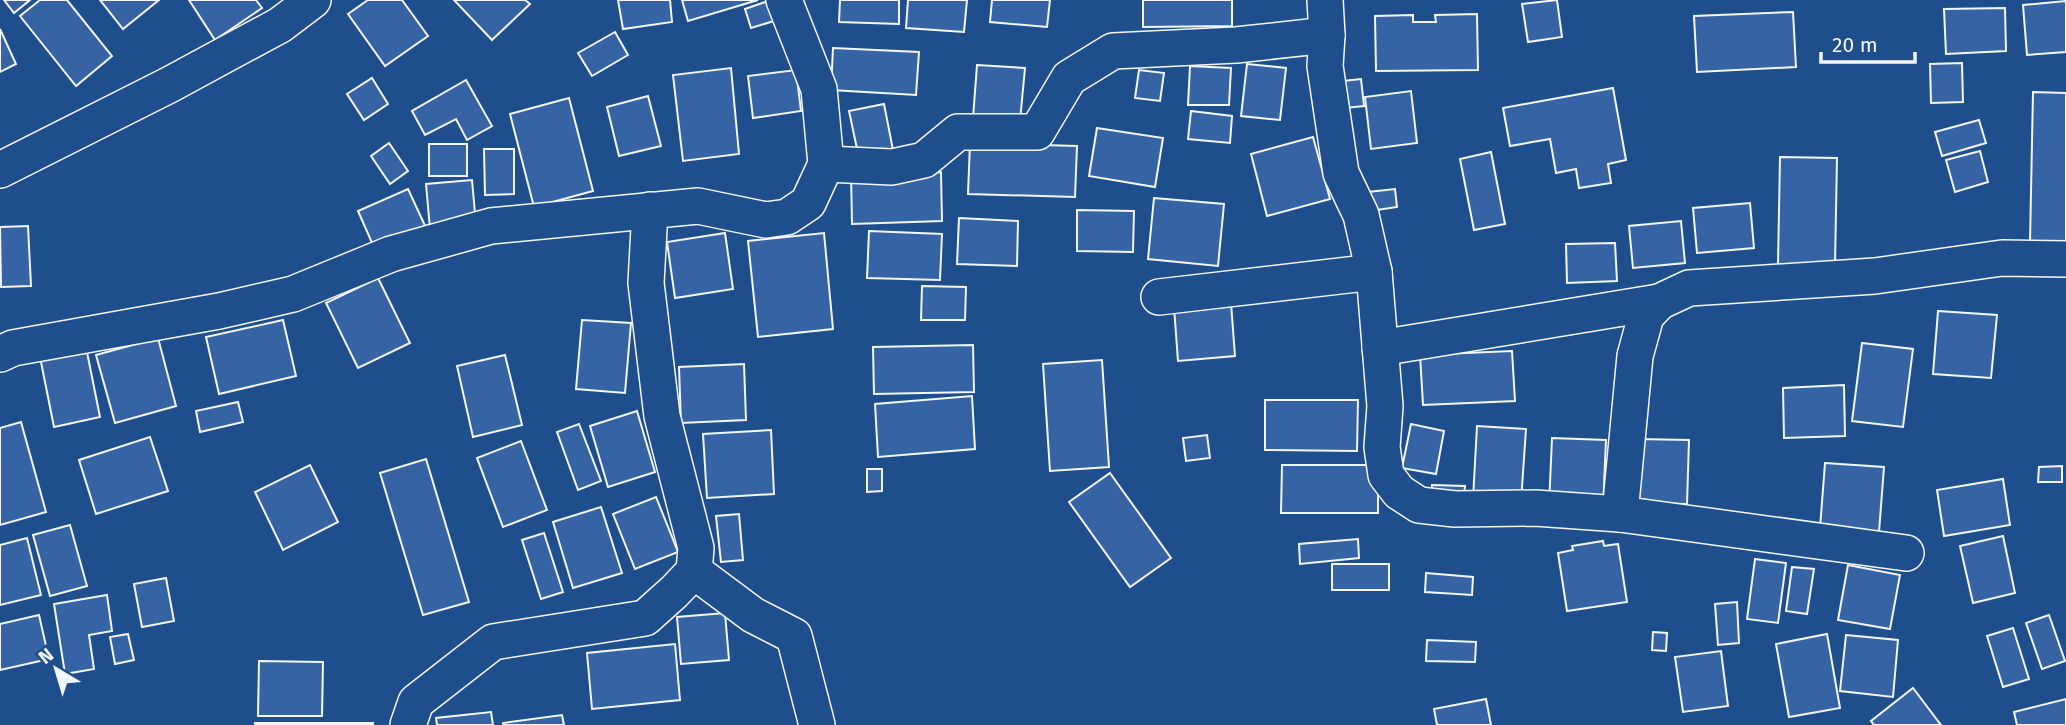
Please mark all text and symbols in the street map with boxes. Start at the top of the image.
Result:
scale bar [1821,21,1916,65]
text: 20 m [1832,32,1878,58]
north arrow [21,634,91,704]
text: N [34,643,58,669]

